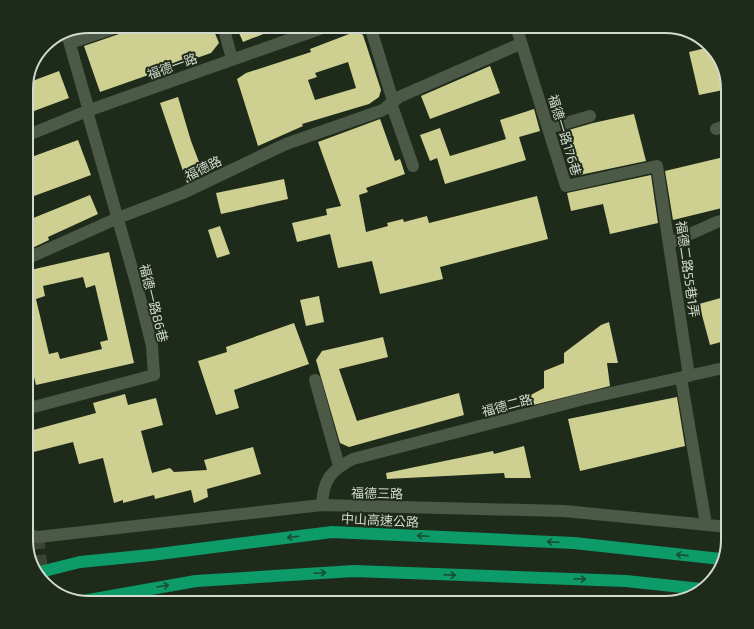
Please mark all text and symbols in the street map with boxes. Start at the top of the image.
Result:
street label: 福德一路 [145,50,199,82]
street label: 福德一路176巷 [545,92,585,178]
street label: 福德路 [182,152,224,184]
street label: 福德二路55巷1弄 [673,220,703,318]
street label: 福德一路86巷 [137,262,171,344]
street label: 福德二路 [480,391,534,419]
street label: 福德三路 [351,485,403,501]
street label: 中山高速公路 [341,510,419,530]
one-way arrow [417,532,430,540]
one-way arrow [287,533,300,541]
one-way arrow [547,538,560,546]
one-way arrow [676,551,689,559]
one-way arrow [313,570,326,577]
one-way arrow [443,571,456,578]
one-way arrow [573,575,586,583]
one-way arrow [156,582,169,590]

